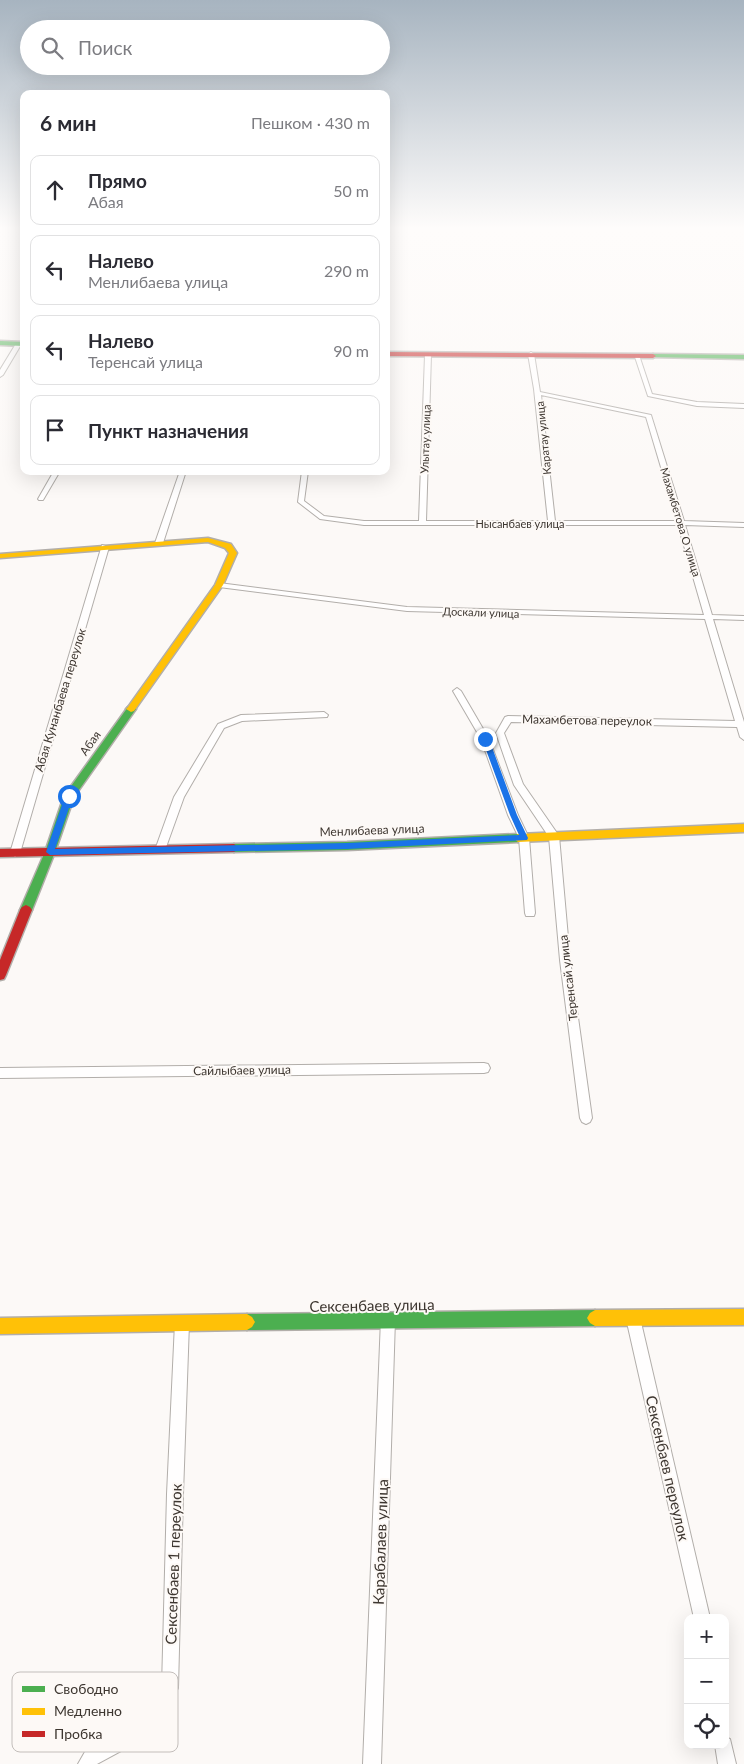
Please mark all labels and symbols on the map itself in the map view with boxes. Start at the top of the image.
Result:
street label: Каратау улица [533,401,553,475]
street label: Улытау улица [417,404,433,474]
street label: Махамбетова О улица [658,466,704,578]
street label: Нысанбаев улица [475,517,565,530]
street label: Доскали улица [442,604,520,620]
street label: Абая Кунанбаева переулок [31,627,89,773]
street label: Махамбетова переулок [522,711,653,729]
street label: Абая [76,728,104,758]
route end [474,728,497,751]
route start [58,785,81,808]
street label: Менлибаева улица [319,821,425,839]
street label: Теренсай улица [555,934,581,1022]
street label: Сайлыбаев улица [193,1062,291,1078]
street label: Сексенбаев улица [309,1295,435,1315]
street label: Сексенбаев переулок [643,1394,694,1543]
street label: Карабалаев улица [369,1479,391,1605]
street label: Сексенбаев 1 переулок [161,1483,185,1645]
legend [12,1672,178,1752]
text: Свободно [54,1680,119,1697]
text: Медленно [54,1702,122,1719]
text: Пробка [54,1725,102,1742]

